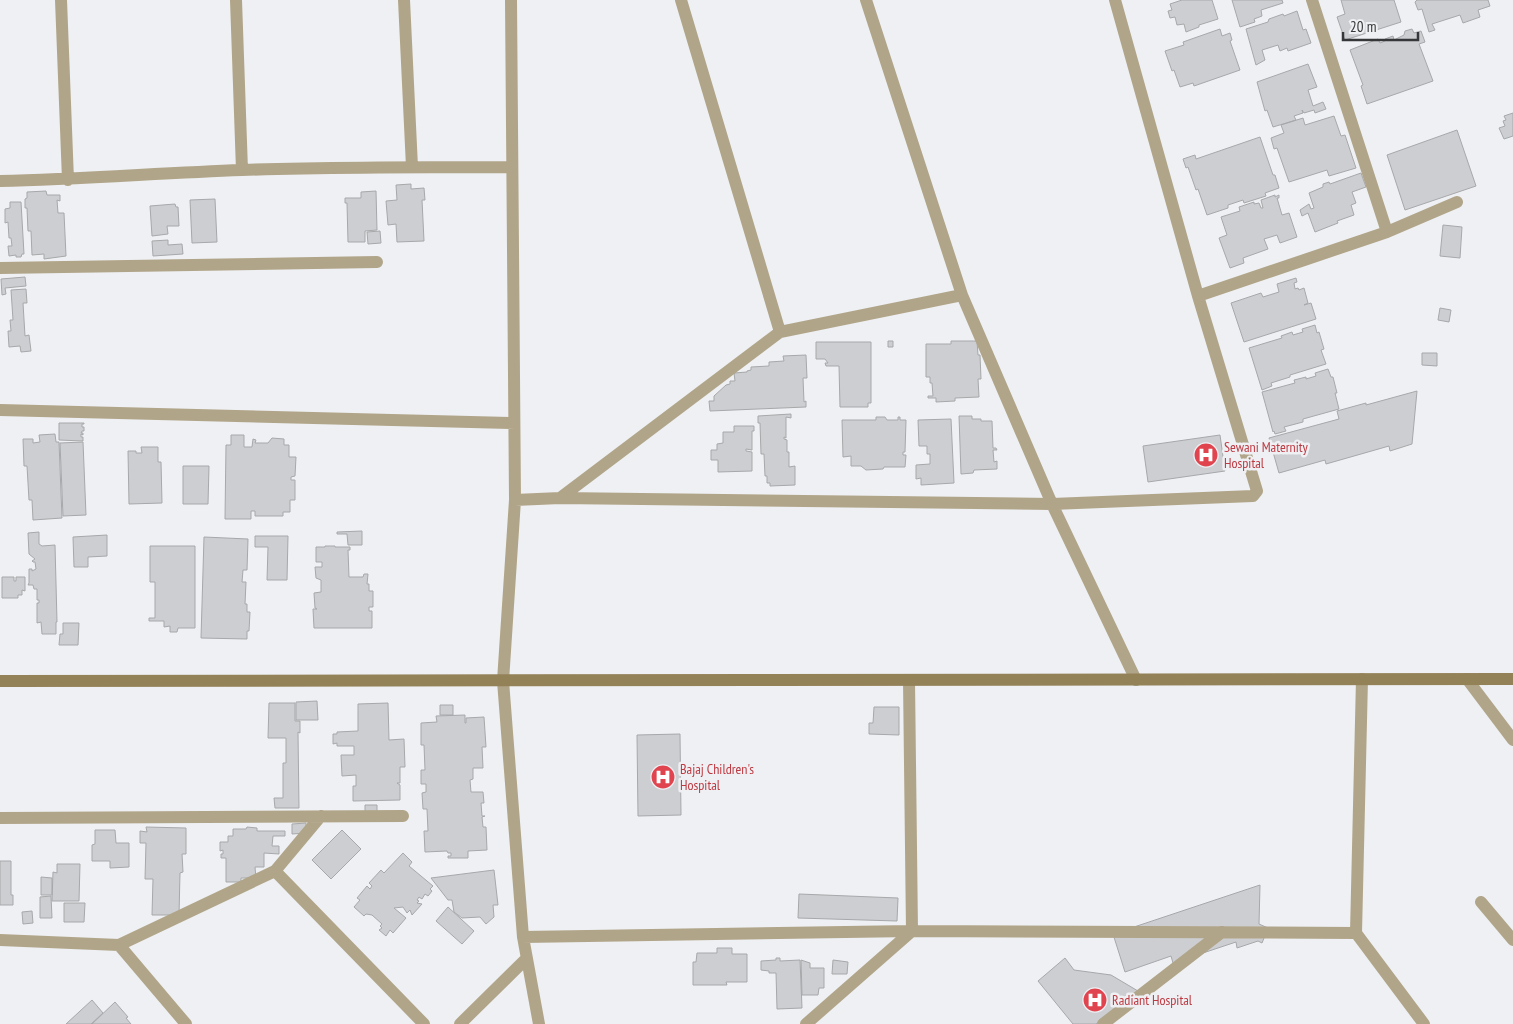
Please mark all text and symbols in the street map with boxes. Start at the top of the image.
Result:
scale bar [1343,10,1418,42]
text: 20 m [1350,17,1376,36]
place label: Sewani Maternity Hospital [1224,438,1308,472]
hospital icon: Sewani Maternity Hospital [1193,442,1219,468]
place label: Bajaj Children's Hospital [680,760,754,794]
hospital icon: Bajaj Children's Hospital [650,764,676,790]
hospital icon: Radiant Hospital [1082,987,1108,1013]
place label: Radiant Hospital [1112,991,1193,1009]

